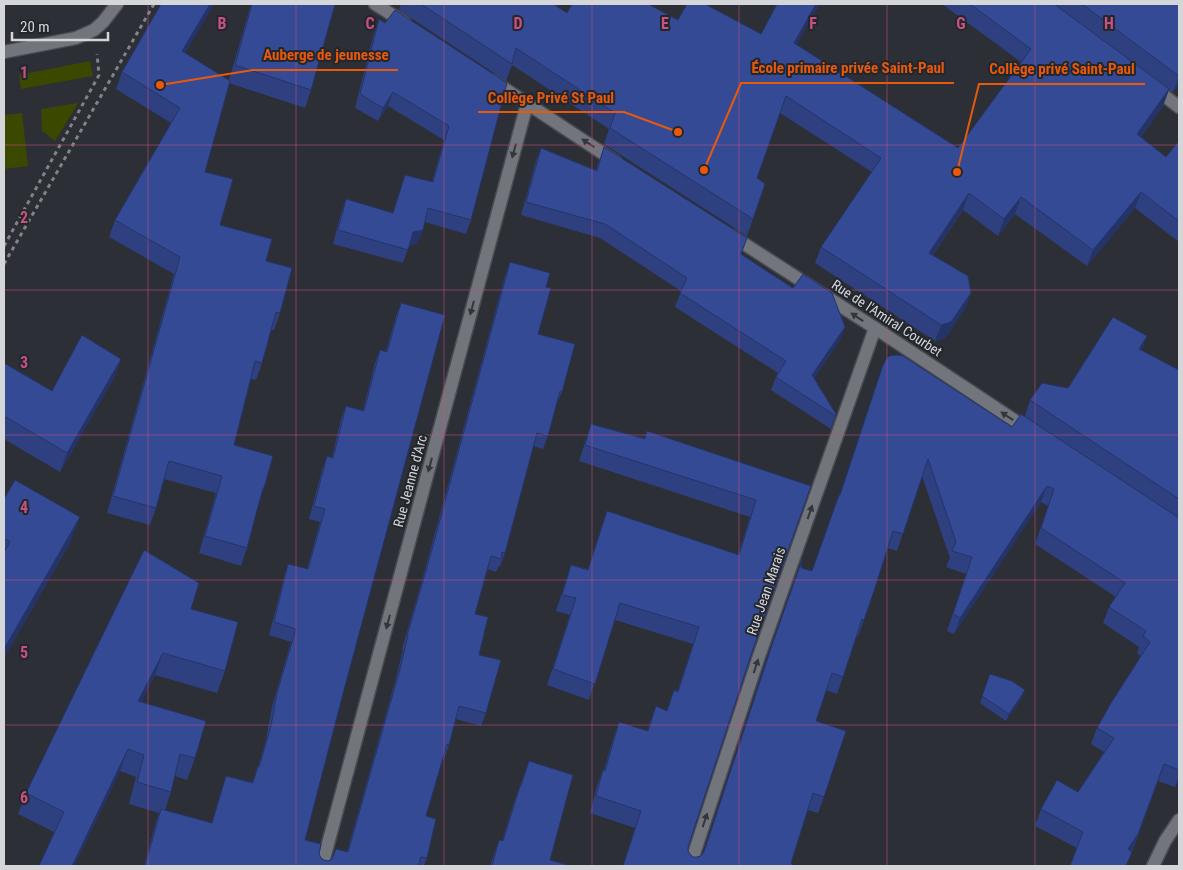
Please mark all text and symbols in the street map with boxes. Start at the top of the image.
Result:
scale bar [12,10,109,42]
text: B [218,14,227,33]
text: C [365,14,375,33]
text: D [513,14,523,33]
text: E [661,14,669,33]
text: F [809,14,817,33]
text: G [956,14,966,33]
text: H [1104,14,1114,33]
text: 20 m [20,18,50,36]
callout: Auberge de jeunesse [253,40,398,70]
text: Auberge de jeunesse [263,46,389,64]
callout: École primaire privée Saint-Paul [741,53,954,83]
callout: Collège privé Saint-Paul [979,54,1145,84]
text: École primaire privée Saint-Paul [751,59,945,77]
text: Collège privé Saint-Paul [989,60,1135,78]
text: 1 [20,63,28,82]
callout: Collège Privé St Paul [478,82,624,112]
text: Collège Privé St Paul [488,89,614,107]
one-way arrow [581,139,595,148]
one-way arrow [510,144,518,159]
text: 2 [20,208,28,227]
street label: Rue de l'Amiral Courbet [829,276,945,360]
one-way arrow [468,300,476,316]
one-way arrow [850,312,864,321]
text: 3 [20,353,28,372]
one-way arrow [1000,411,1014,421]
street label: Rue Jeanne d'Arc [390,433,430,529]
one-way arrow [426,457,434,472]
text: 4 [20,498,28,517]
one-way arrow [807,505,814,520]
street label: Rue Jean Marais [744,545,788,637]
one-way arrow [383,614,391,629]
text: 5 [20,643,28,662]
one-way arrow [753,658,760,673]
text: 6 [20,788,28,807]
one-way arrow [702,812,710,827]

